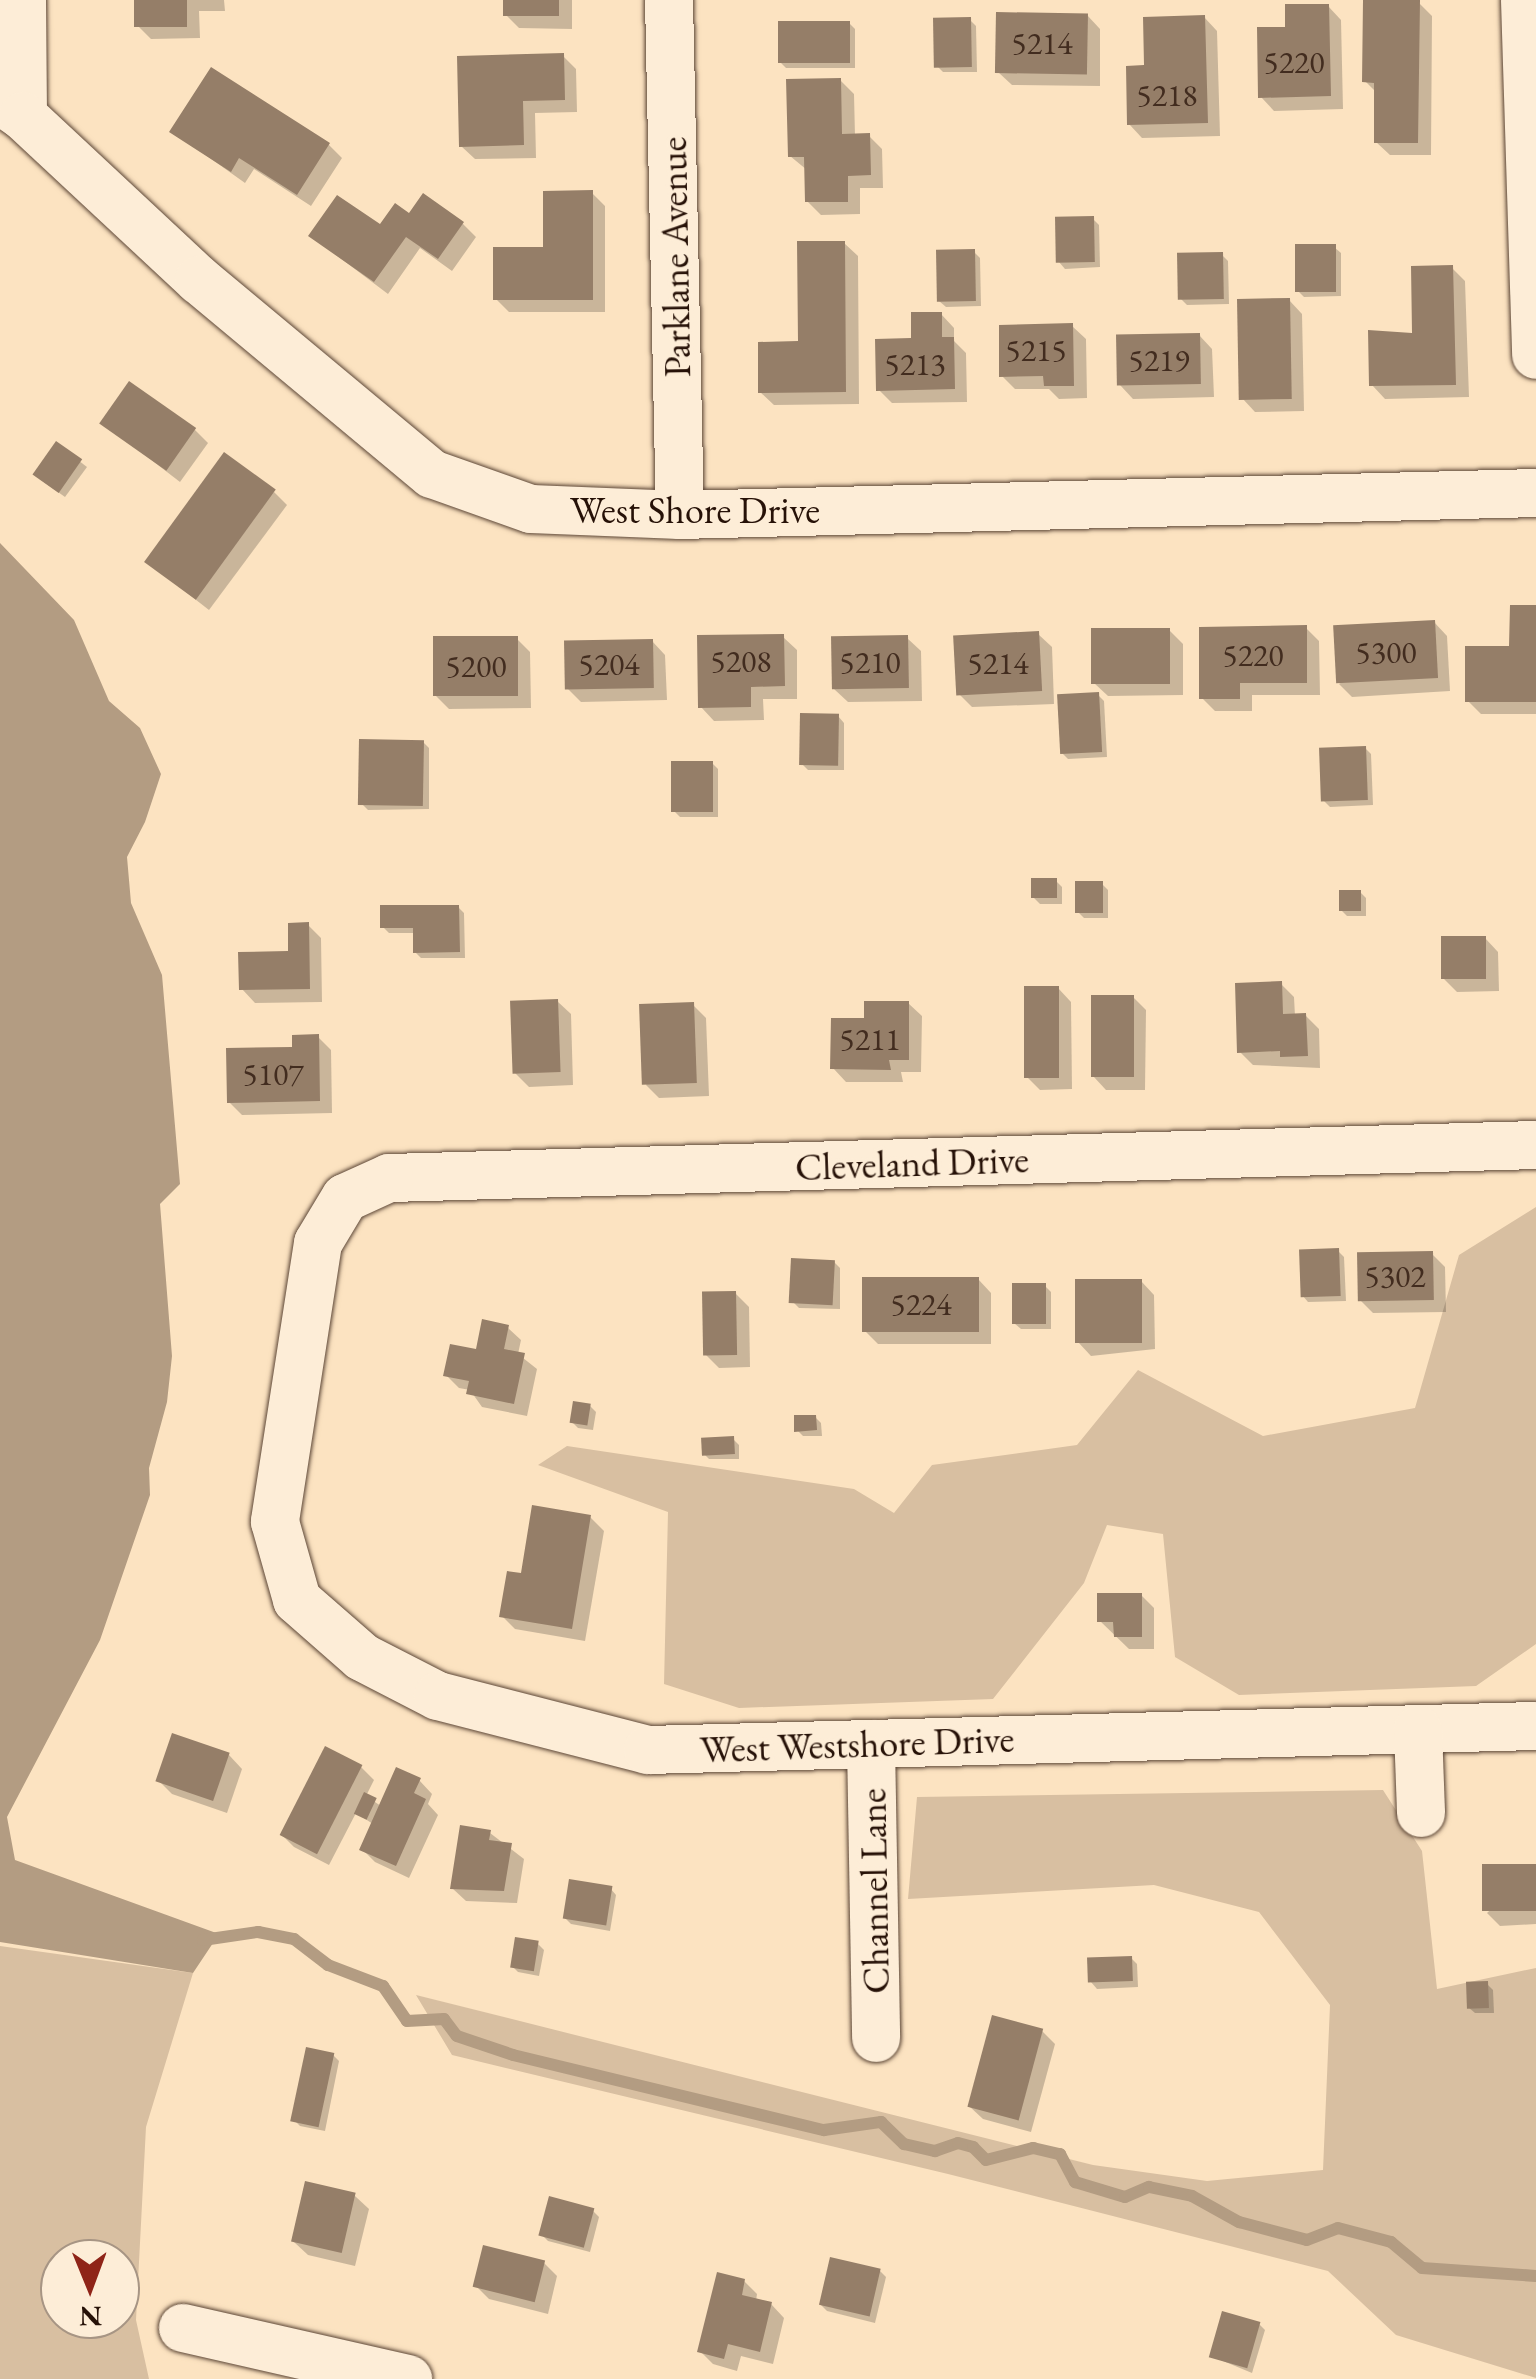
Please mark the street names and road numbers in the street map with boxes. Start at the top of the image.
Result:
street label: Parklane Avenue [650,136,700,378]
street label: West Shore Drive [570,487,820,533]
street label: Cleveland Drive [794,1136,1030,1190]
street label: West Westshore Drive [699,1716,1015,1772]
street label: Channel Lane [849,1788,899,1994]

